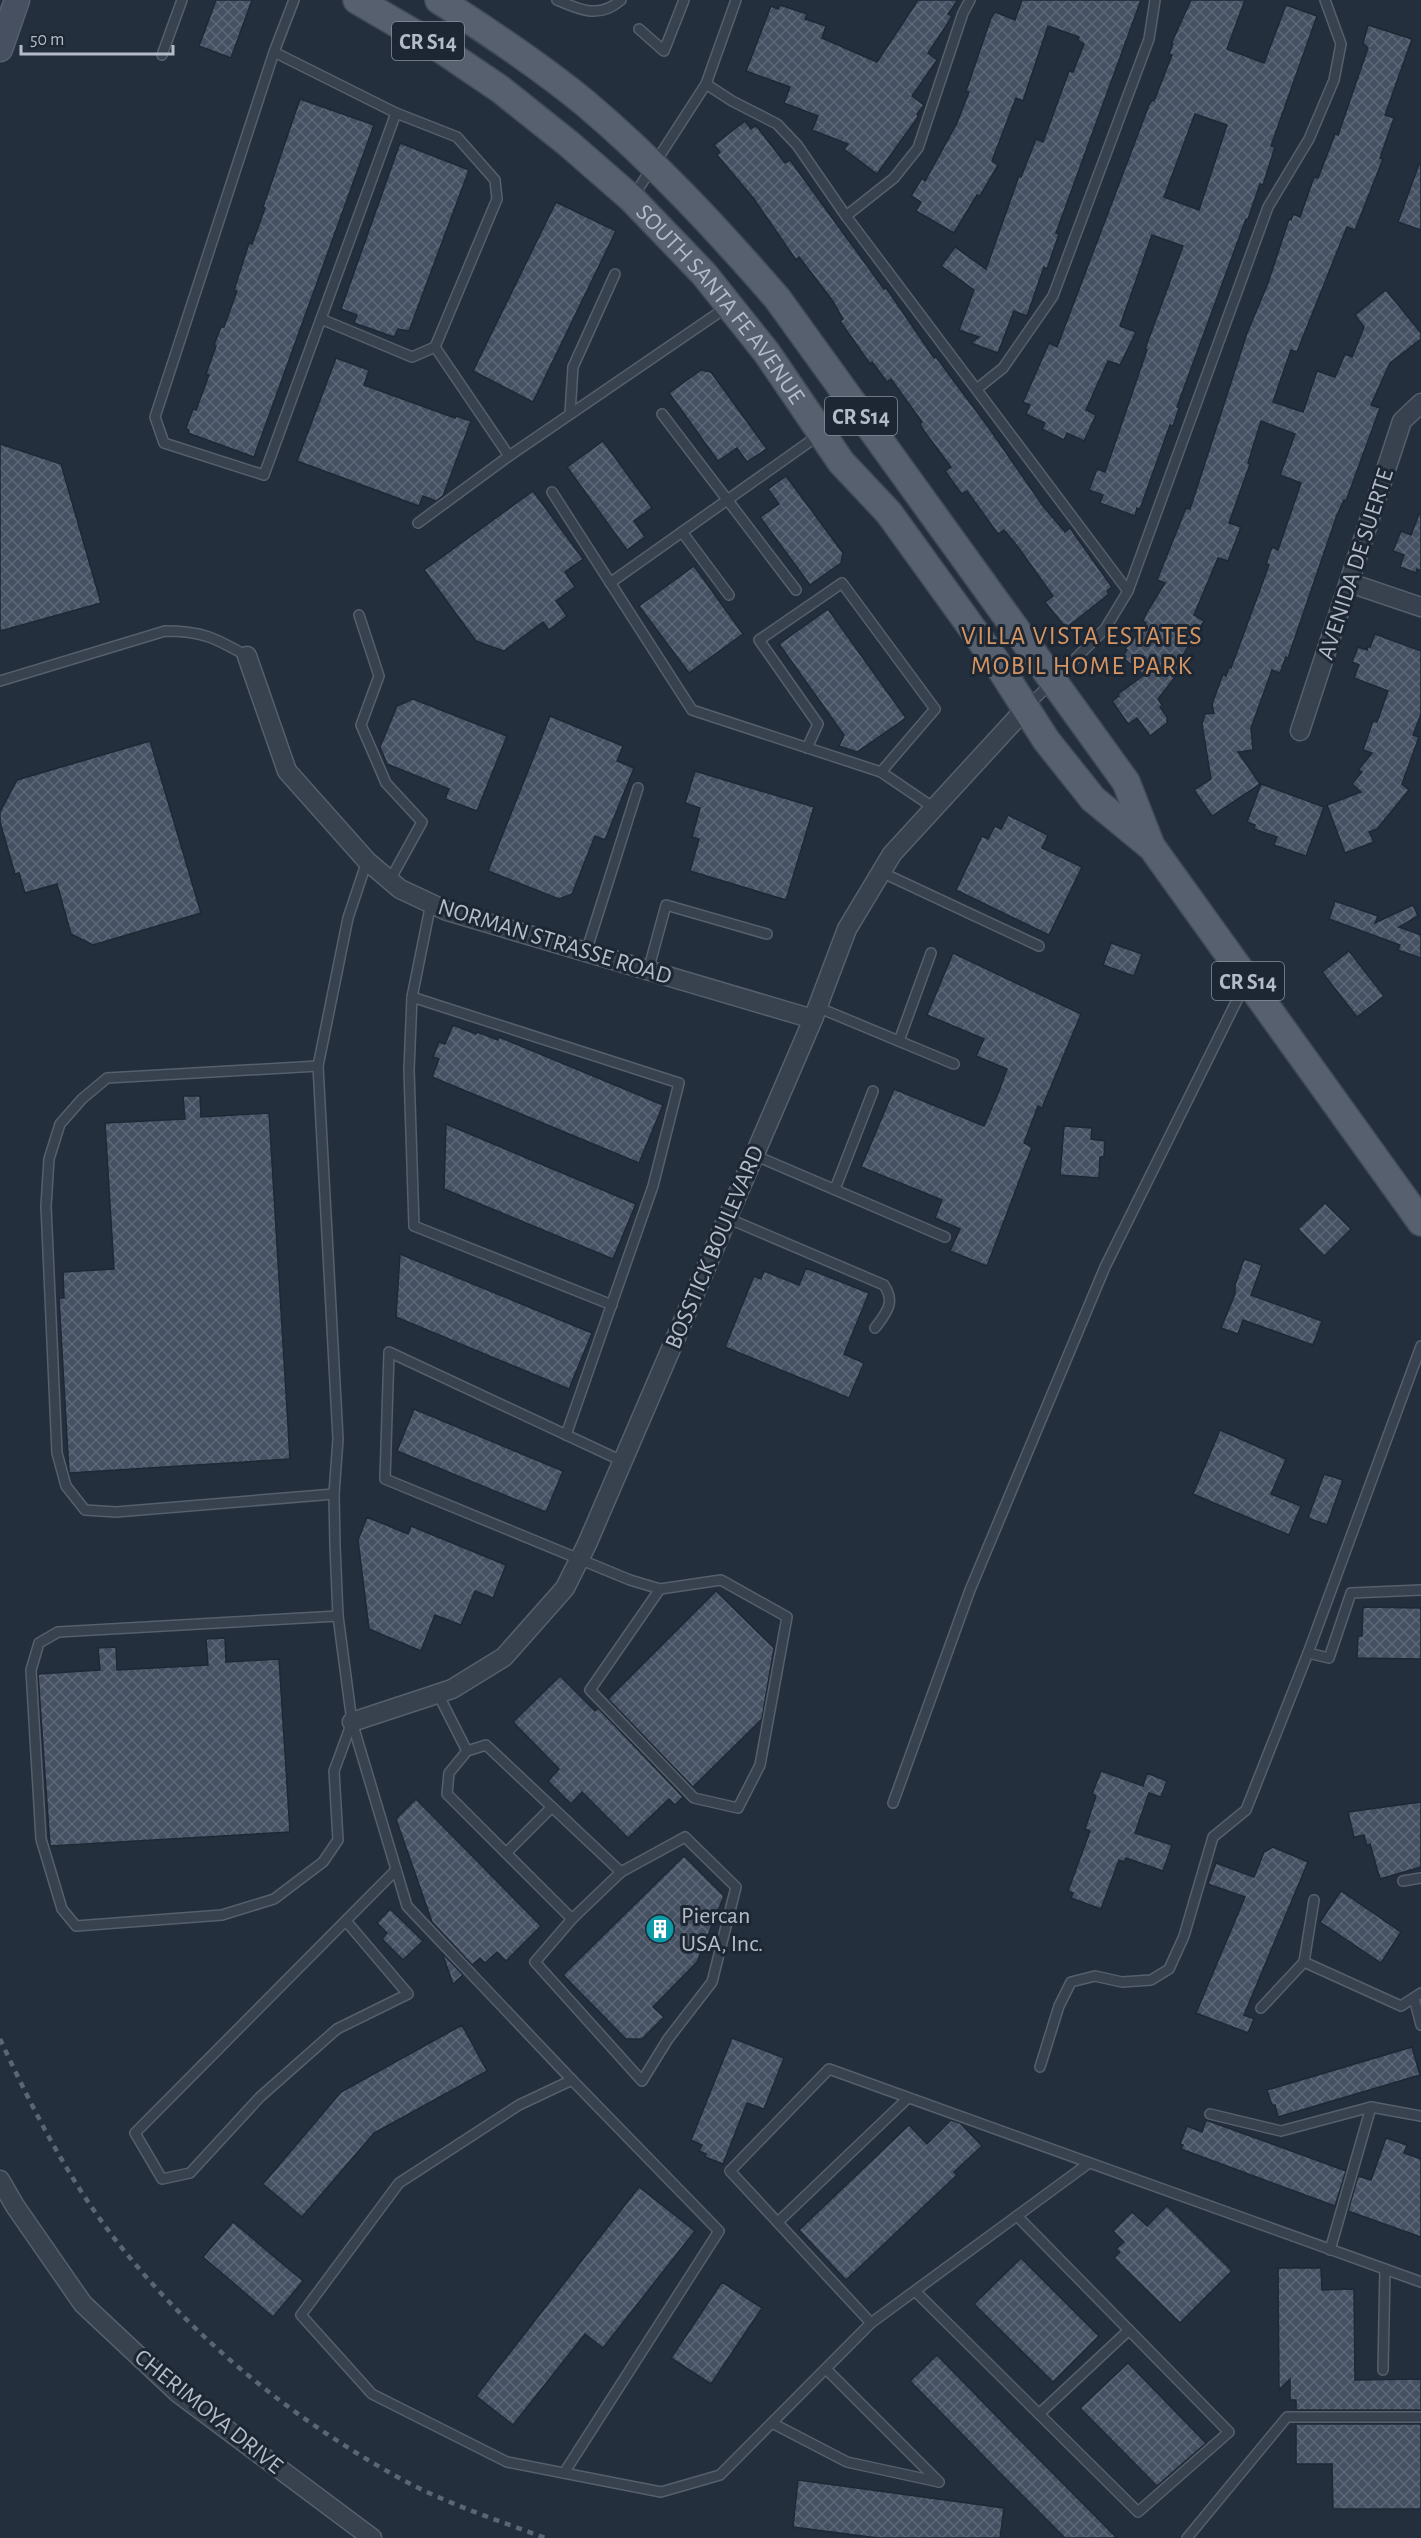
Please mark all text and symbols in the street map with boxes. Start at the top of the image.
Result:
scale bar [21,18,172,56]
road number: CR S14 [392,22,464,60]
text: 50 m [30,31,64,49]
street label: SOUTH SANTA FE AVENUE [631,200,809,409]
road number: CR S14 [825,397,897,435]
street label: AVENIDA DE SUERTE [1314,466,1398,663]
district label: VILLA VISTA ESTATES MOBIL HOME PARK [961,623,1203,679]
street label: NORMAN STRASSE ROAD [435,895,674,989]
road number: CR S14 [1212,962,1284,1000]
street label: BOSSTICK BOULEVARD [661,1142,769,1352]
place label: Piercan USA, Inc. [681,1904,763,1956]
building icon: Piercan USA, Inc. [644,1913,676,1945]
street label: CHERIMOYA DRIVE [130,2345,287,2479]

